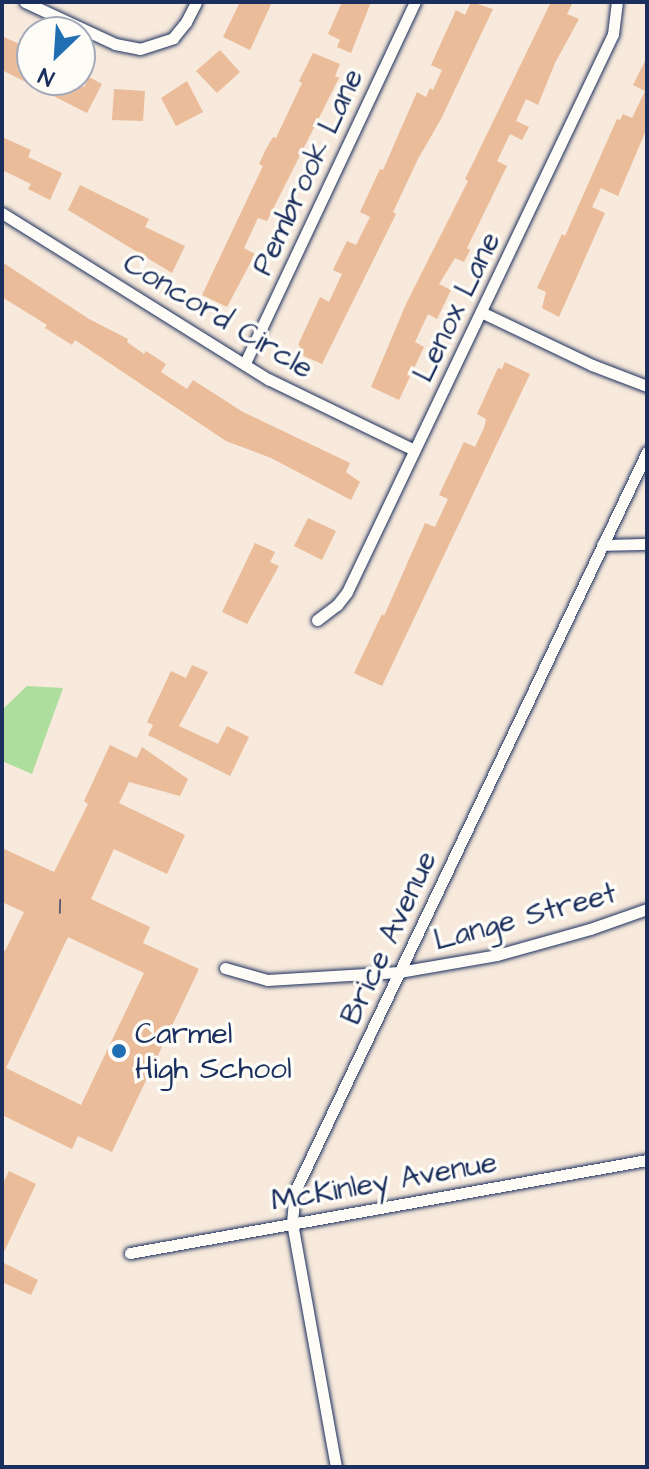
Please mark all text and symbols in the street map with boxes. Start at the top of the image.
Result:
north arrow [16,16,96,96]
text: N [34,59,59,93]
street label: Pembrook Lane [244,63,372,281]
street label: Lenox Lane [405,226,509,388]
street label: Concord Circle [117,245,319,387]
street label: Brice Avenue [333,846,445,1030]
street label: Lange Street [430,875,620,959]
house number: 1 [58,891,62,923]
place label: Carmel High School [135,1016,292,1086]
marker: Carmel High School [110,1042,128,1060]
street label: McKinley Avenue [268,1144,500,1220]

